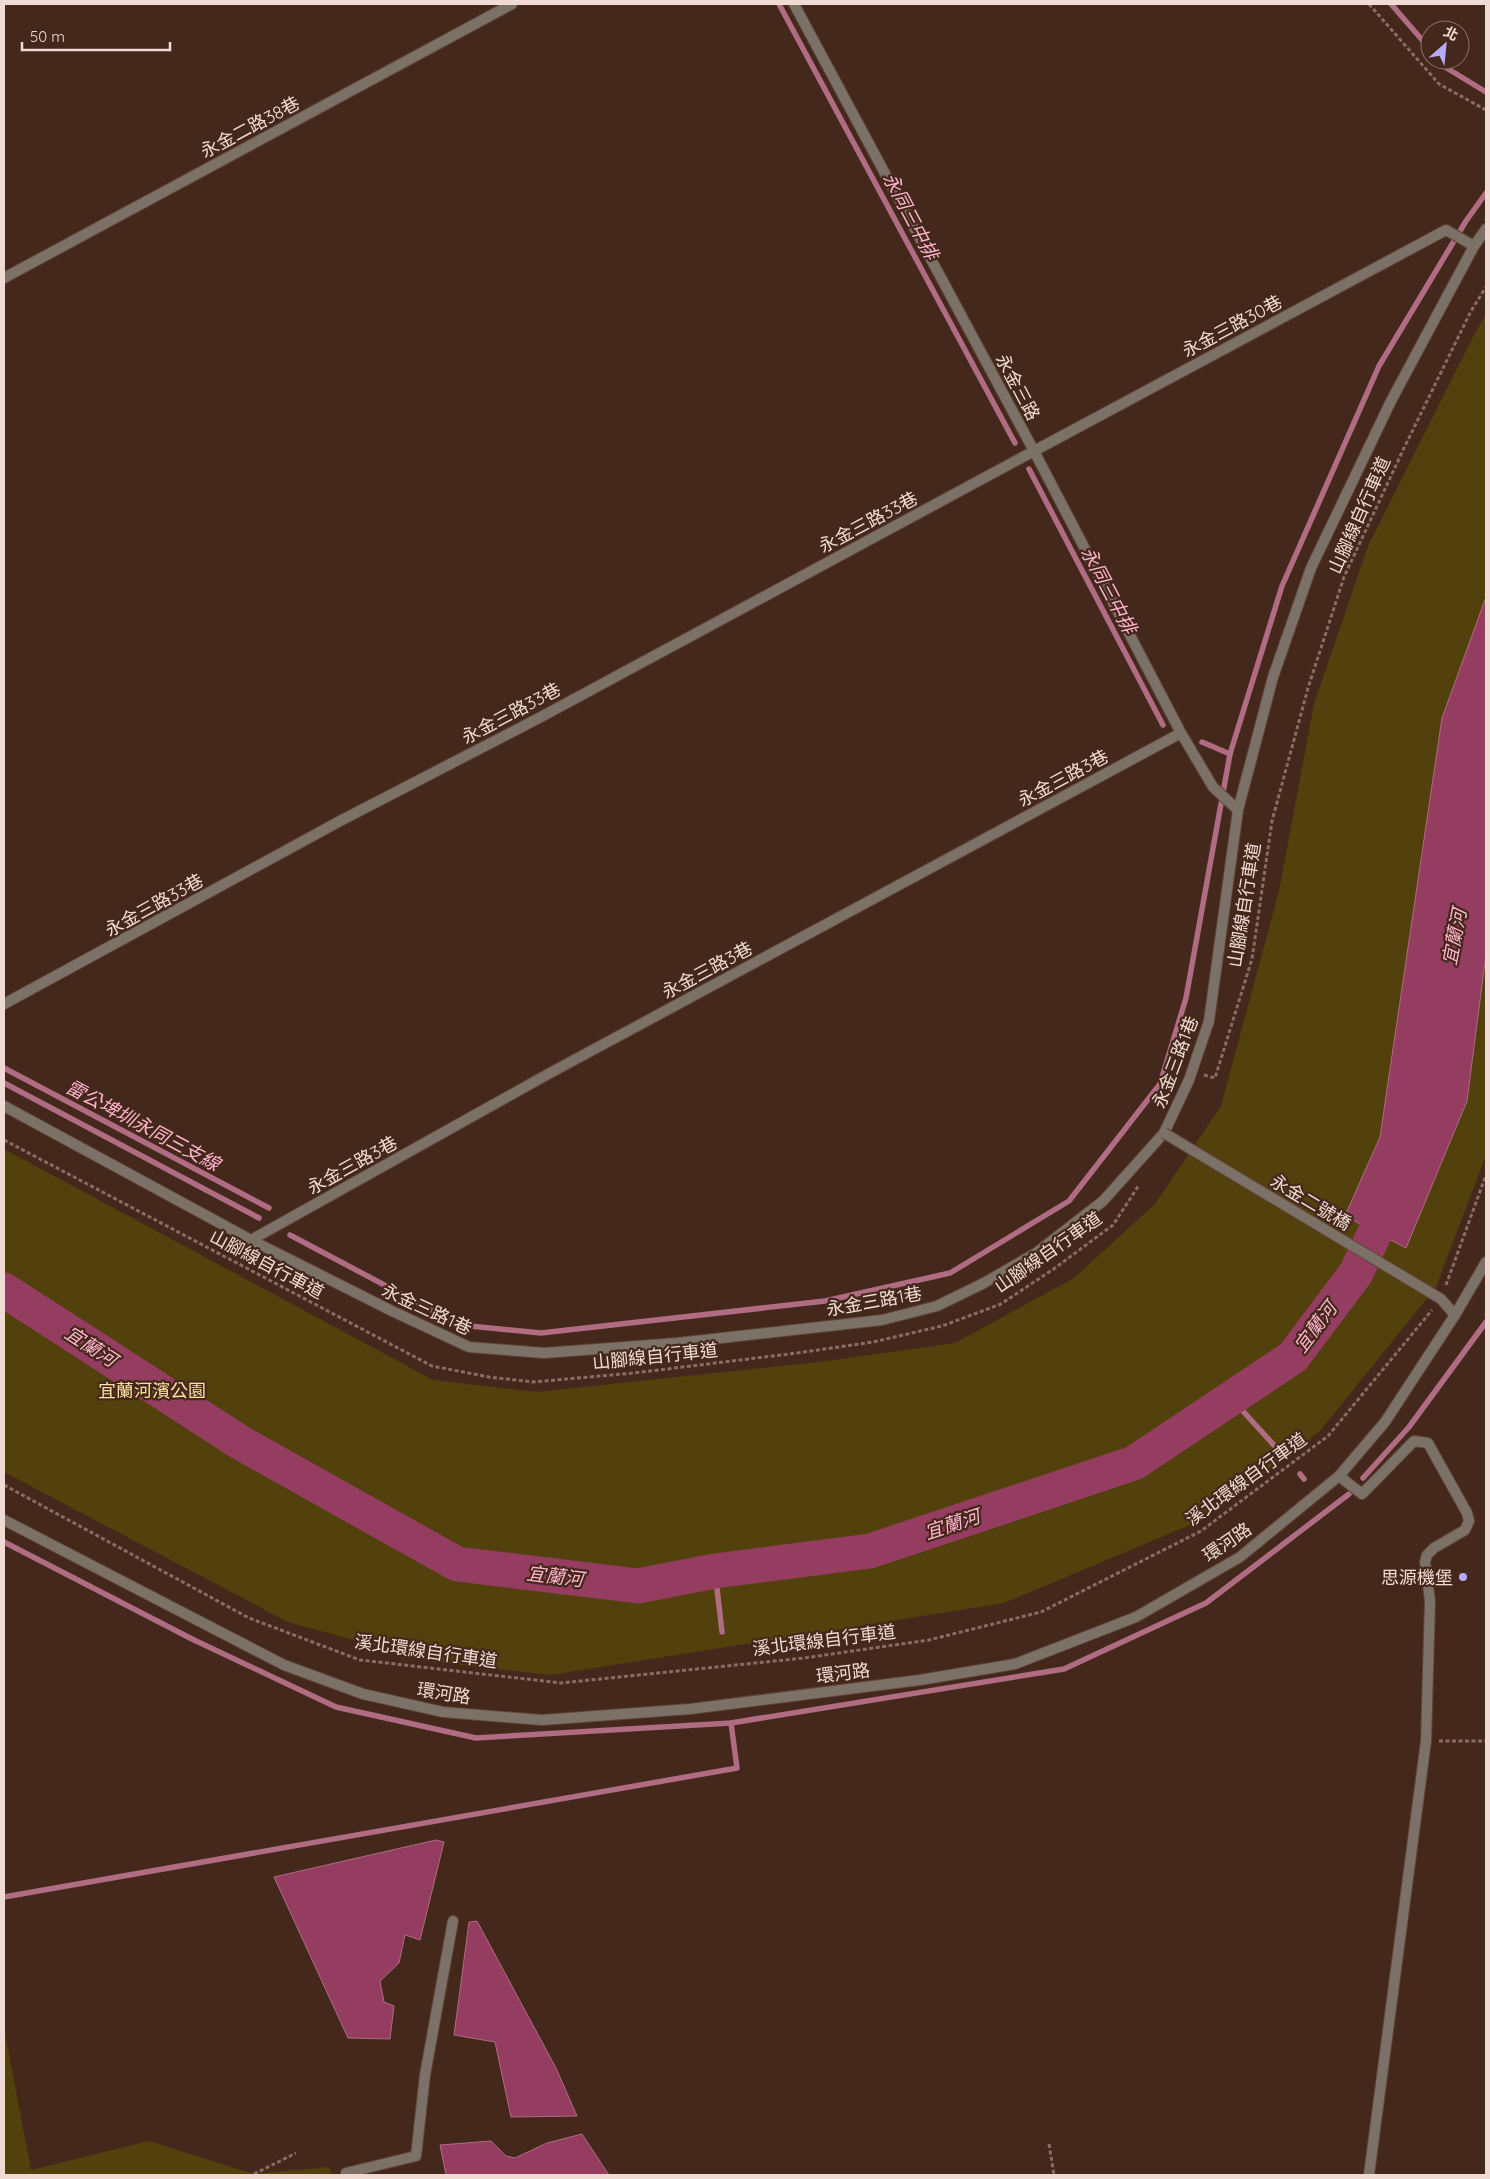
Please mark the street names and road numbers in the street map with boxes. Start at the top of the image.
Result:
street label: 永金二路38巷 [196,91,304,163]
street label: 永金三路30巷 [1178,290,1286,362]
street label: 永金三路 [991,350,1045,424]
street label: 山腳線自行車道 [1323,453,1395,577]
street label: 永金三路33巷 [815,486,921,558]
street label: 永金三路33巷 [458,677,564,749]
street label: 永金三路3巷 [1014,745,1112,811]
street label: 山腳線自行車道 [1223,841,1265,969]
street label: 永金三路33巷 [101,869,207,941]
street label: 永金三路3巷 [658,937,756,1003]
street label: 永金三路1巷 [1147,1013,1203,1111]
street label: 永金三路3巷 [303,1131,401,1199]
street label: 永金二號橋 [1267,1169,1355,1235]
street label: 山腳線自行車道 [990,1206,1106,1298]
street label: 山腳線自行車道 [206,1224,328,1304]
street label: 永金三路1巷 [378,1278,476,1340]
street label: 永金三路1巷 [824,1281,924,1321]
street label: 山腳線自行車道 [591,1338,719,1374]
street label: 溪北環線自行車道 [1181,1427,1311,1531]
street label: 環河路 [1198,1517,1256,1567]
street label: 溪北環線自行車道 [751,1620,897,1660]
street label: 溪北環線自行車道 [353,1630,499,1672]
street label: 環河路 [815,1658,871,1688]
street label: 環河路 [416,1677,472,1709]

